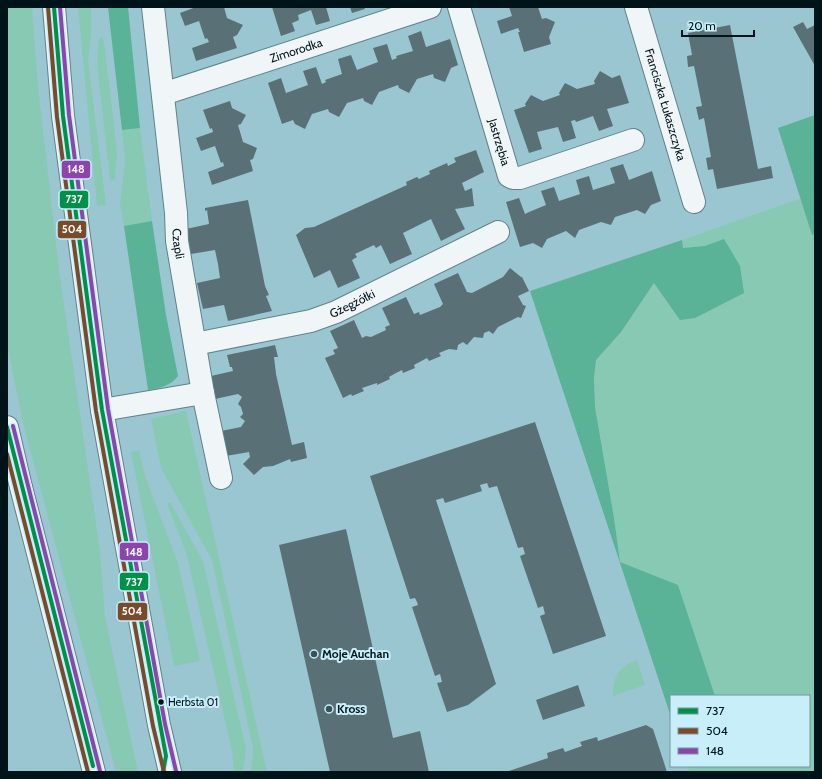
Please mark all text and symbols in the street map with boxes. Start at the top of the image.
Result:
scale bar [682,12,754,38]
text: 20 m [688,18,716,33]
street label: Zimorodka [268,35,324,66]
street label: Franciszka Łukaszczyka [642,47,689,163]
street label: Jastrzębia [485,116,514,168]
line badge: 148 [61,160,91,179]
text: 148 [67,162,85,176]
line badge: 737 [59,190,89,209]
text: 737 [65,192,83,206]
line badge: 504 [57,220,87,239]
text: 504 [62,222,82,236]
street label: Czapli [170,228,188,260]
street label: Gżegżółki [327,286,377,321]
line badge: 148 [119,542,149,561]
text: 148 [125,545,143,559]
line badge: 737 [119,572,149,591]
text: 737 [125,575,143,589]
line badge: 504 [117,602,148,621]
text: 504 [122,604,142,618]
place label: Moje Auchan [322,646,389,661]
marker: Moje Auchan [309,649,319,659]
place label: Herbsta 01 [168,695,218,709]
legend [670,695,810,767]
marker: Herbsta 01 [156,697,166,707]
place label: Kross [337,701,365,716]
text: 737 [706,703,725,718]
marker: Kross [324,704,334,714]
text: 504 [706,723,728,738]
text: 148 [706,743,724,758]

